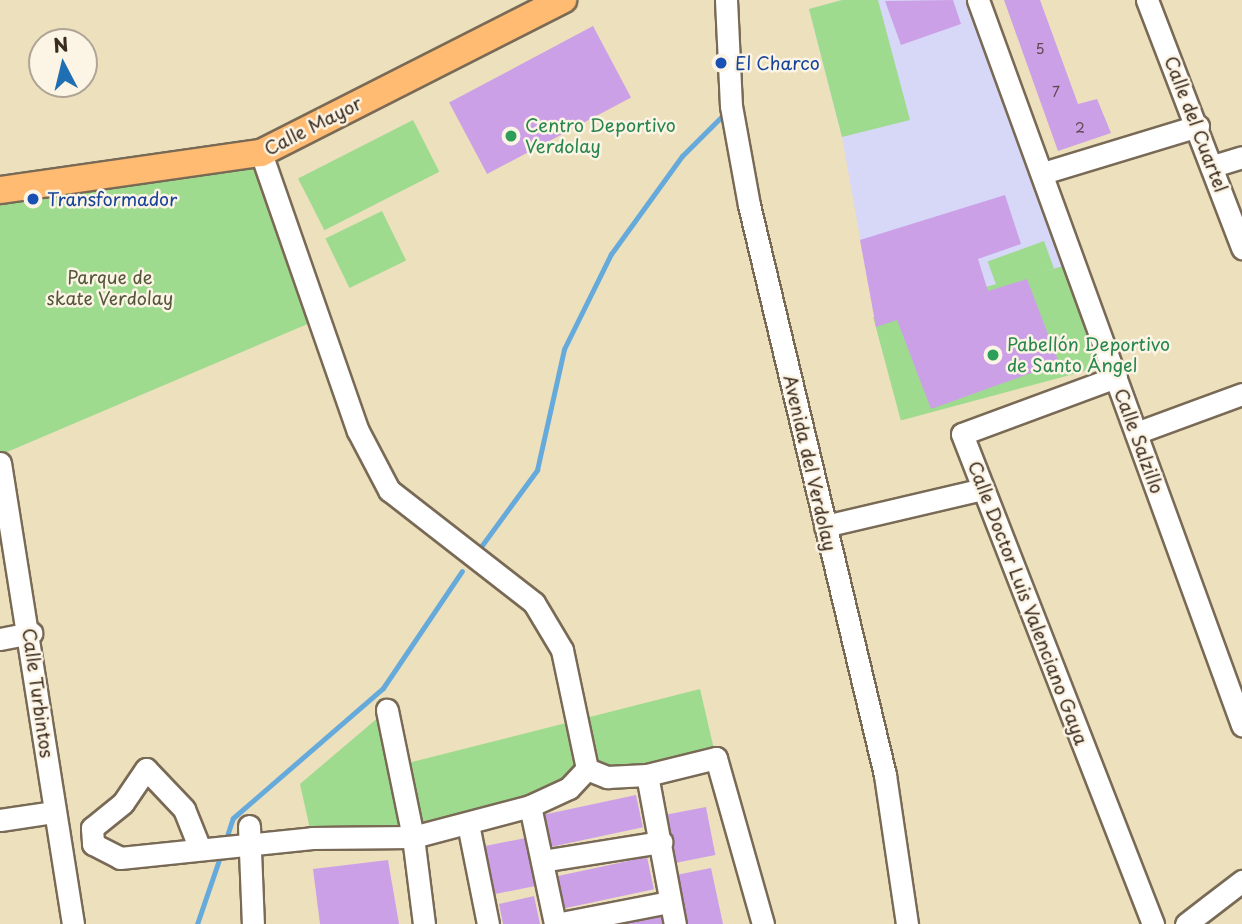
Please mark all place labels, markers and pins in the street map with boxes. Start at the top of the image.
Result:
place label: El Charco [735,52,820,74]
marker: El Charco [713,55,729,71]
place label: Centro Deportivo Verdolay [525,115,676,158]
marker: Centro Deportivo Verdolay [503,128,519,144]
place label: Transformador [47,188,177,210]
marker: Transformador [25,191,41,207]
place label: Pabellón Deportivo de Santo Ángel [1007,334,1170,376]
marker: Pabellón Deportivo de Santo Ángel [985,347,1001,363]

